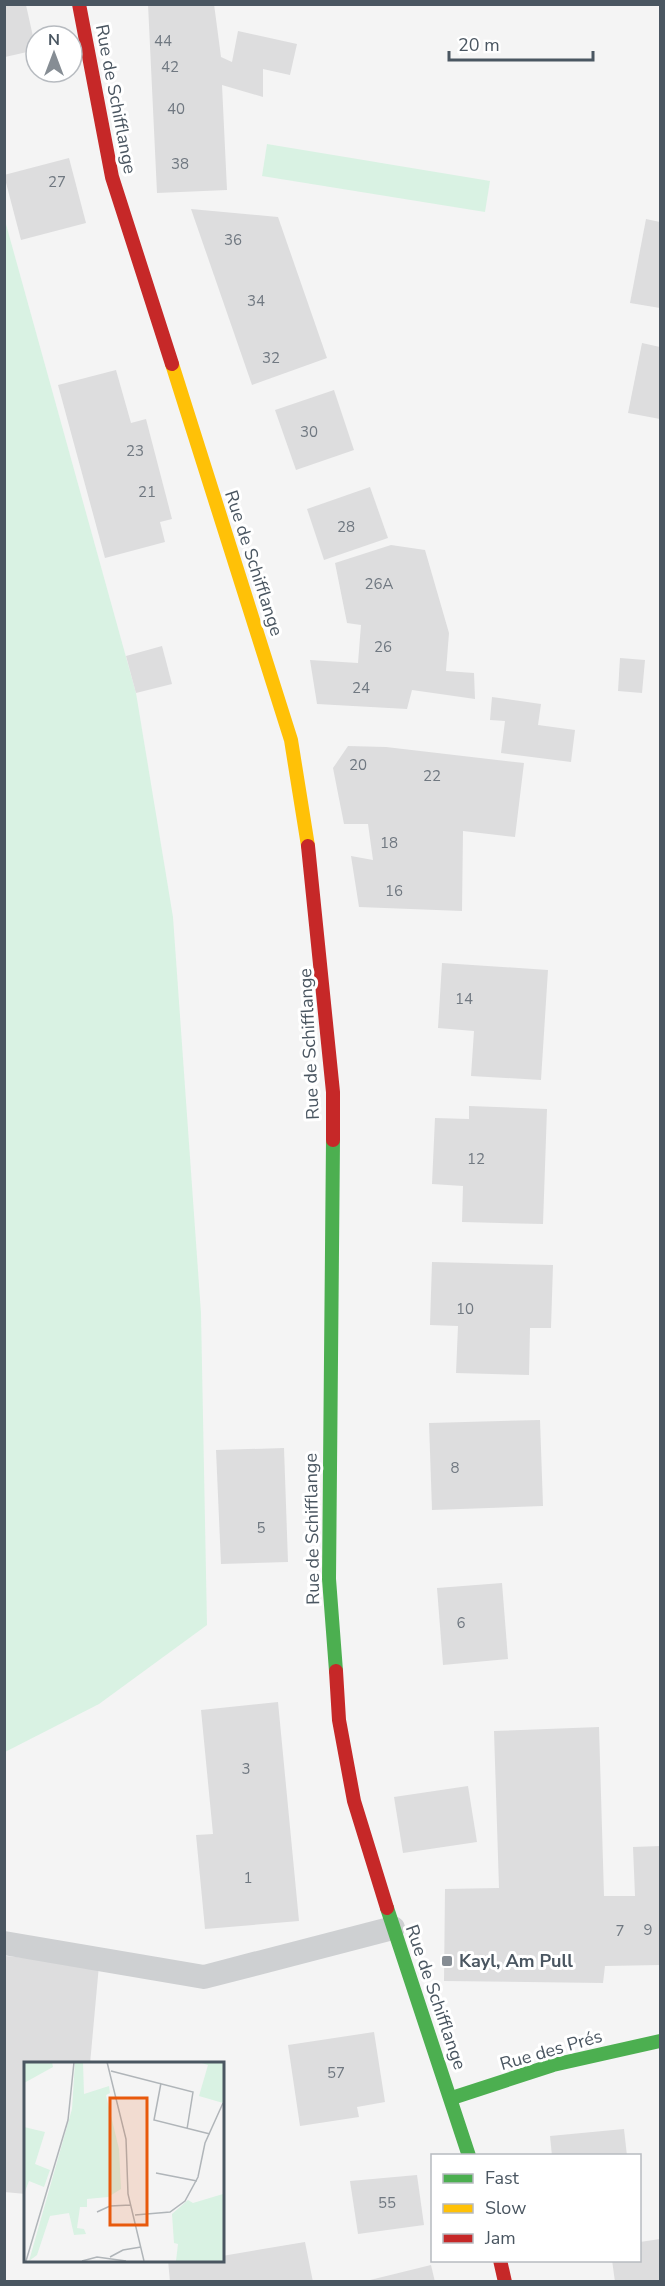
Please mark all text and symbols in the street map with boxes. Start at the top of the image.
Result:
street label: Rue de Schifflange [90,22,142,176]
north arrow [24,24,84,84]
scale bar [449,24,593,62]
text: N [48,29,60,51]
house number: 44 [154,31,172,51]
text: 20 m [458,33,500,57]
house number: 42 [161,57,179,77]
house number: 40 [167,99,185,119]
house number: 38 [171,154,189,174]
house number: 27 [48,172,66,192]
house number: 36 [224,230,242,250]
house number: 34 [247,291,265,311]
house number: 32 [262,348,280,368]
house number: 30 [300,422,318,442]
house number: 23 [126,441,144,461]
house number: 21 [138,482,156,502]
street label: Rue de Schifflange [219,487,289,639]
house number: 28 [337,517,355,537]
house number: 26A [365,574,394,594]
house number: 26 [374,637,392,657]
house number: 24 [352,678,370,698]
house number: 20 [349,755,367,775]
house number: 22 [423,766,441,786]
house number: 18 [380,833,398,853]
house number: 16 [385,881,403,901]
street label: Rue de Schifflange [293,968,325,1120]
house number: 14 [455,989,473,1009]
house number: 12 [467,1149,485,1169]
house number: 10 [456,1299,474,1319]
street label: Rue de Schifflange [299,1453,325,1605]
house number: 8 [450,1458,460,1478]
house number: 5 [256,1518,266,1538]
house number: 6 [456,1613,466,1633]
house number: 3 [241,1759,251,1779]
house number: 1 [243,1868,253,1888]
house number: 9 [643,1920,653,1940]
street label: Rue de Schifflange [400,1921,472,2073]
house number: 7 [615,1921,625,1941]
place label: Kayl, Am Pull [459,1949,573,1973]
marker: Kayl, Am Pull [440,1954,454,1968]
street label: Rue des Prés [497,2024,605,2076]
inset map [24,2062,224,2262]
house number: 57 [327,2063,345,2083]
legend [431,2154,641,2262]
text: Fast [485,2166,520,2190]
house number: 55 [378,2193,396,2213]
text: Slow [485,2196,526,2220]
text: Jam [484,2226,516,2250]

